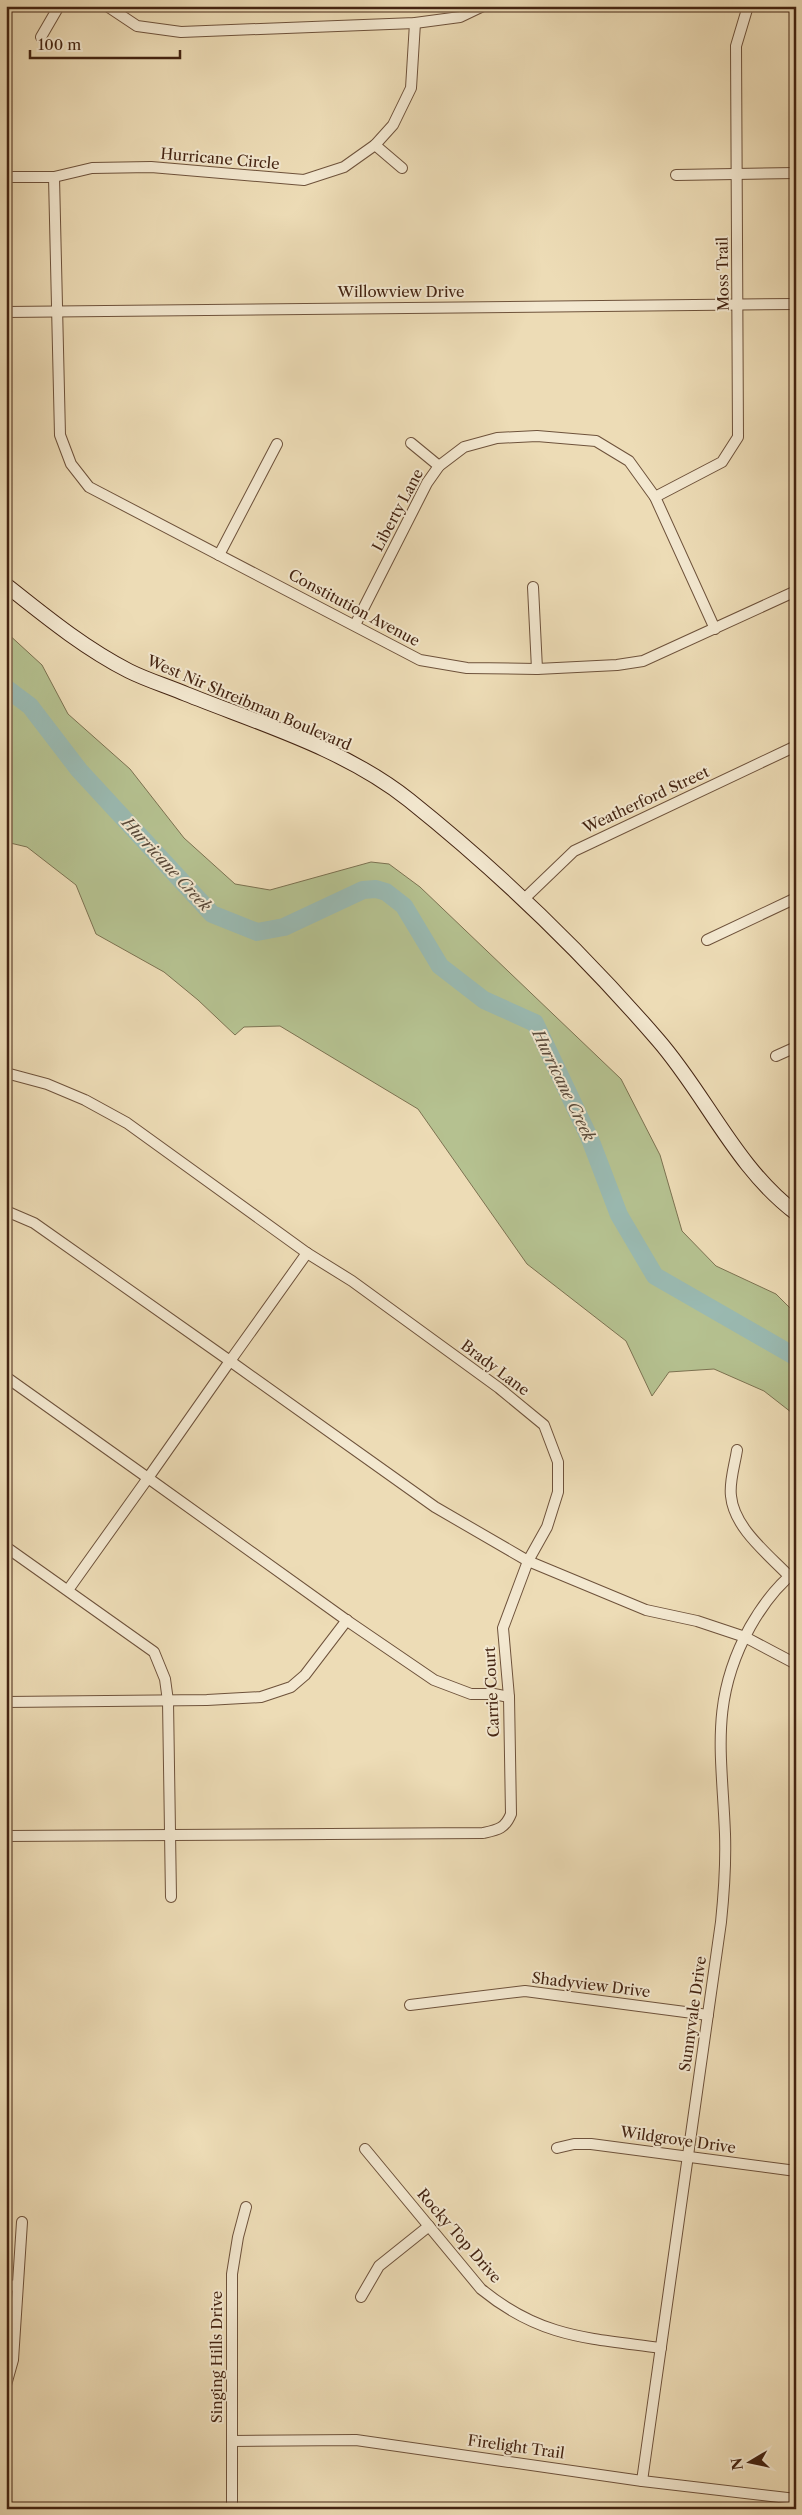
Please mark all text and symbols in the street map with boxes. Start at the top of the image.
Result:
scale bar [30,28,180,60]
text: 100 m [38,35,81,54]
street label: Hurricane Circle [160,144,280,173]
street label: Moss Trail [712,236,733,311]
street label: Willowview Drive [337,282,464,301]
street label: Liberty Lane [368,465,427,554]
street label: Constitution Avenue [285,565,423,650]
street label: West Nir Shreibman Boulevard [143,650,354,754]
street label: Weatherford Street [579,762,713,838]
water label: Hurricane Creek [117,811,216,916]
water label: Hurricane Creek [527,1024,600,1145]
street label: Brady Lane [457,1336,533,1400]
street label: Carrie Court [480,1646,503,1738]
street label: Sunnyvale Drive [675,1955,710,2073]
street label: Shadyview Drive [531,1968,651,2001]
street label: Wildgrove Drive [618,2122,737,2157]
street label: Rocky Top Drive [413,2185,506,2287]
street label: Singing Hills Drive [207,2291,226,2423]
street label: Firelight Trail [466,2430,566,2463]
north arrow [724,2438,774,2488]
text: N [727,2457,747,2471]

